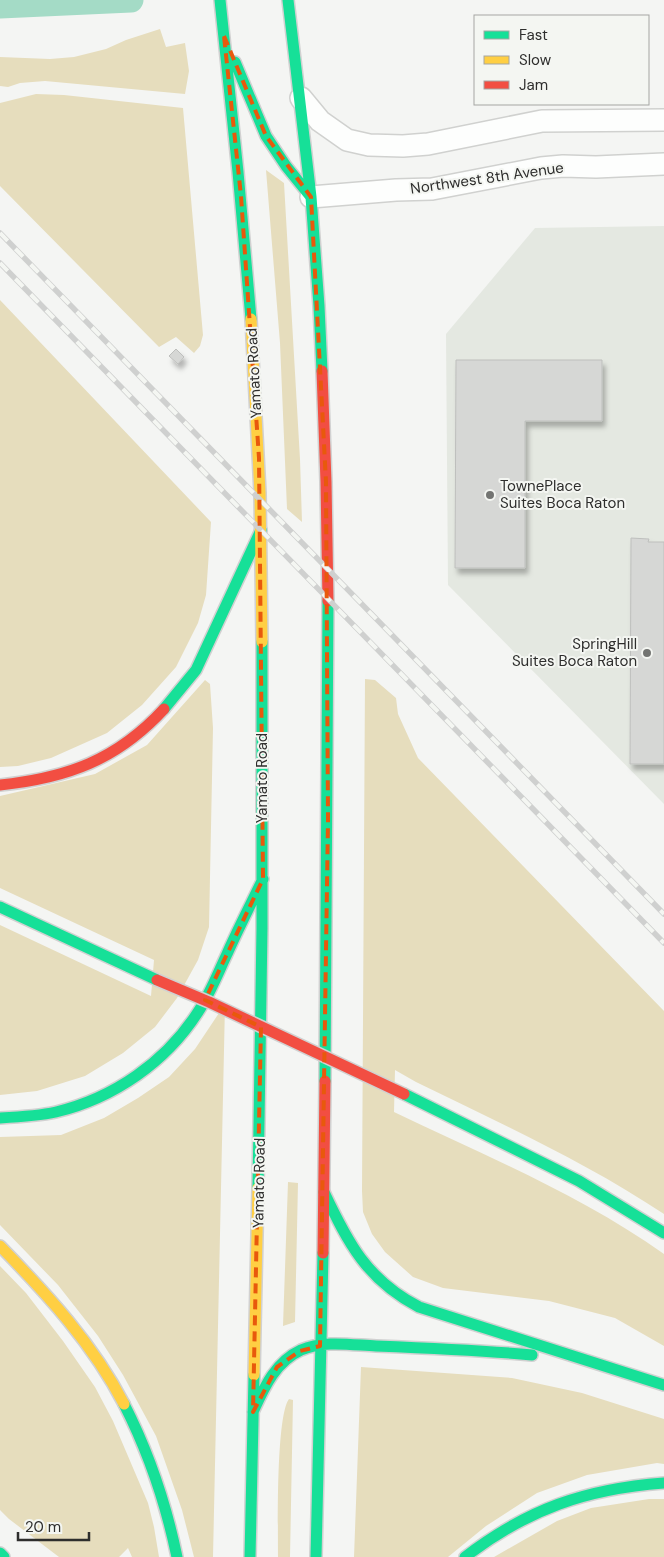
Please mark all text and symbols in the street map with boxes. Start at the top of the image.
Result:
legend [474,15,649,105]
text: Fast [519,25,548,45]
text: Slow [519,50,552,70]
text: Jam [519,75,548,95]
street label: Northwest 8th Avenue [409,157,565,199]
street label: Yamato Road [242,327,266,419]
place label: TownePlace Suites Boca Raton [500,476,625,513]
marker: TownePlace Suites Boca Raton [484,489,496,501]
place label: SpringHill Suites Boca Raton [512,634,637,671]
marker: SpringHill Suites Boca Raton [641,647,653,659]
street label: Yamato Road [252,733,272,823]
street label: Yamato Road [248,1138,270,1228]
scale bar [18,1510,89,1542]
text: 20 m [25,1517,61,1537]

